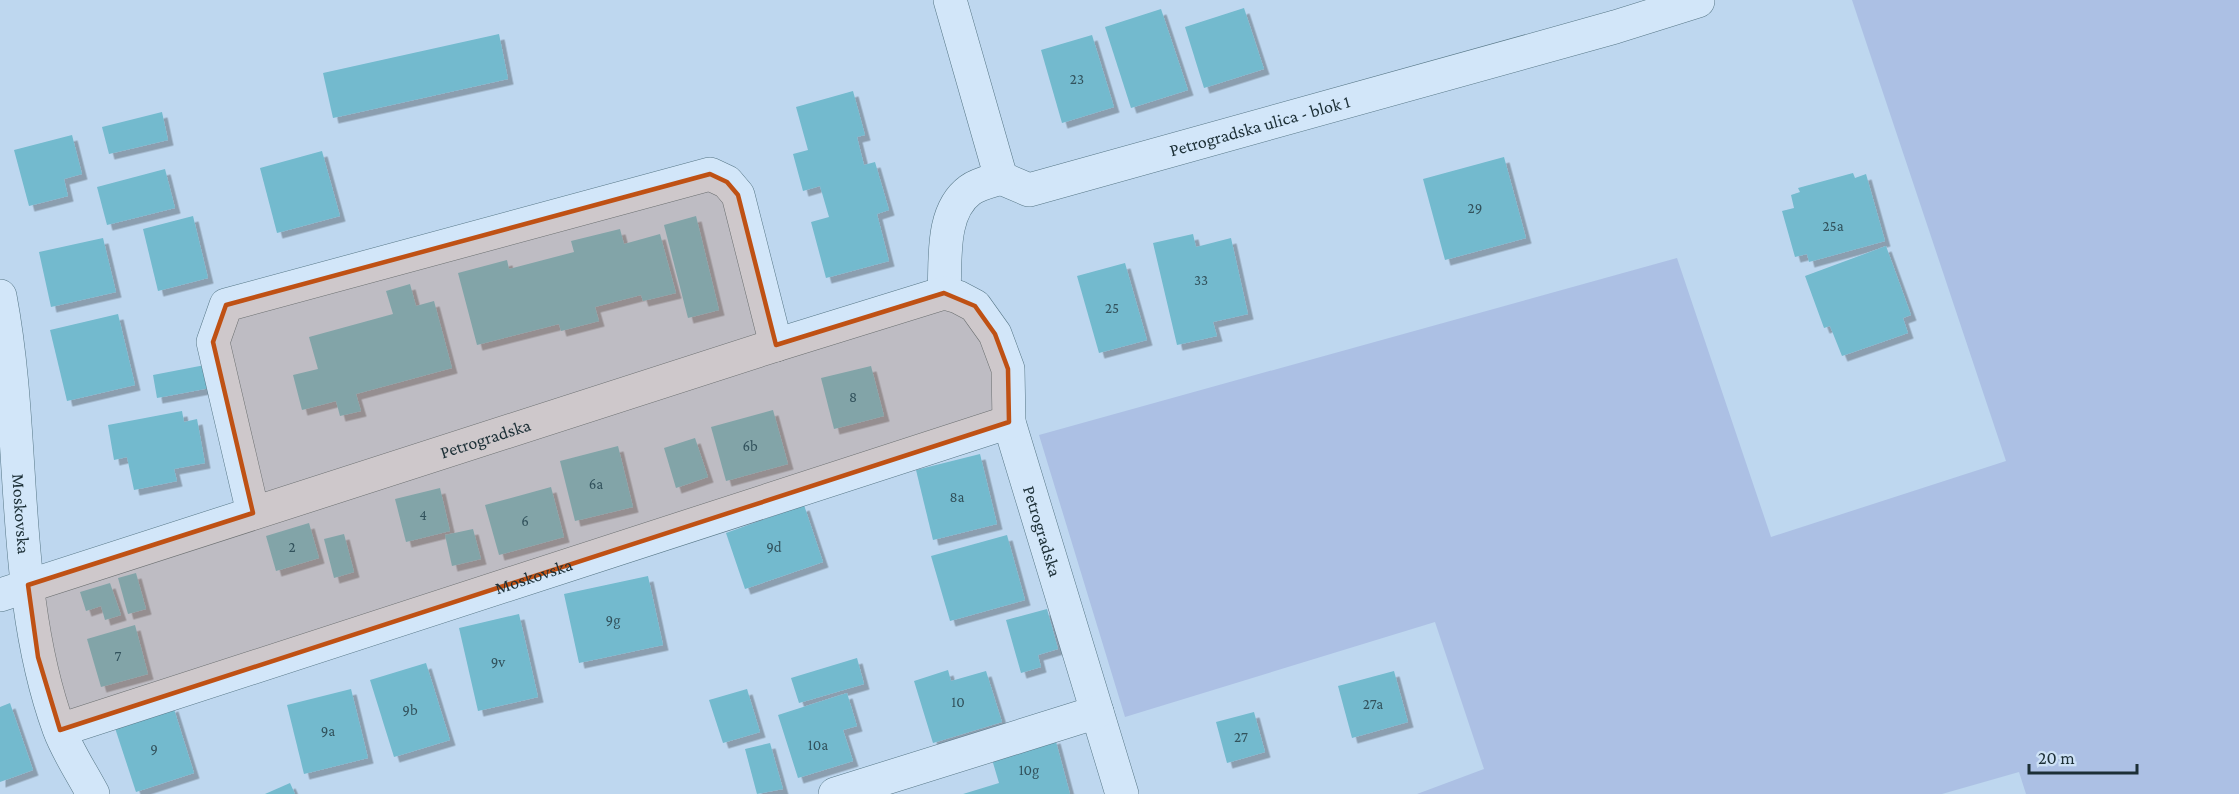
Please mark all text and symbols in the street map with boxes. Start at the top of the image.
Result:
house number: 23 [1070,71,1084,87]
street label: Petrogradska ulica - blok 1 [1167,91,1352,160]
house number: 29 [1468,200,1482,216]
house number: 25a [1822,218,1844,234]
house number: 33 [1194,272,1208,288]
house number: 25 [1105,300,1119,316]
house number: 8 [849,389,857,405]
street label: Petrogradska [438,415,533,463]
house number: 6b [742,438,758,454]
street label: Moskovska [8,473,34,555]
house number: 6a [589,476,603,492]
street label: Petrogradska [1019,483,1065,579]
house number: 8a [949,489,965,505]
house number: 4 [419,507,427,523]
house number: 6 [521,513,529,529]
house number: 2 [288,539,296,555]
house number: 9d [766,539,782,555]
street label: Moskovska [492,554,575,598]
house number: 9g [606,612,620,629]
house number: 7 [115,648,122,664]
house number: 9v [491,654,505,670]
house number: 10 [951,694,965,710]
house number: 27a [1363,696,1383,712]
house number: 9b [402,702,418,718]
house number: 9a [321,723,335,739]
house number: 27 [1234,729,1248,745]
house number: 10a [808,737,828,753]
scale bar [2029,737,2137,775]
house number: 9 [150,741,158,757]
text: 20 m [2038,748,2075,768]
house number: 10g [1019,762,1039,779]

